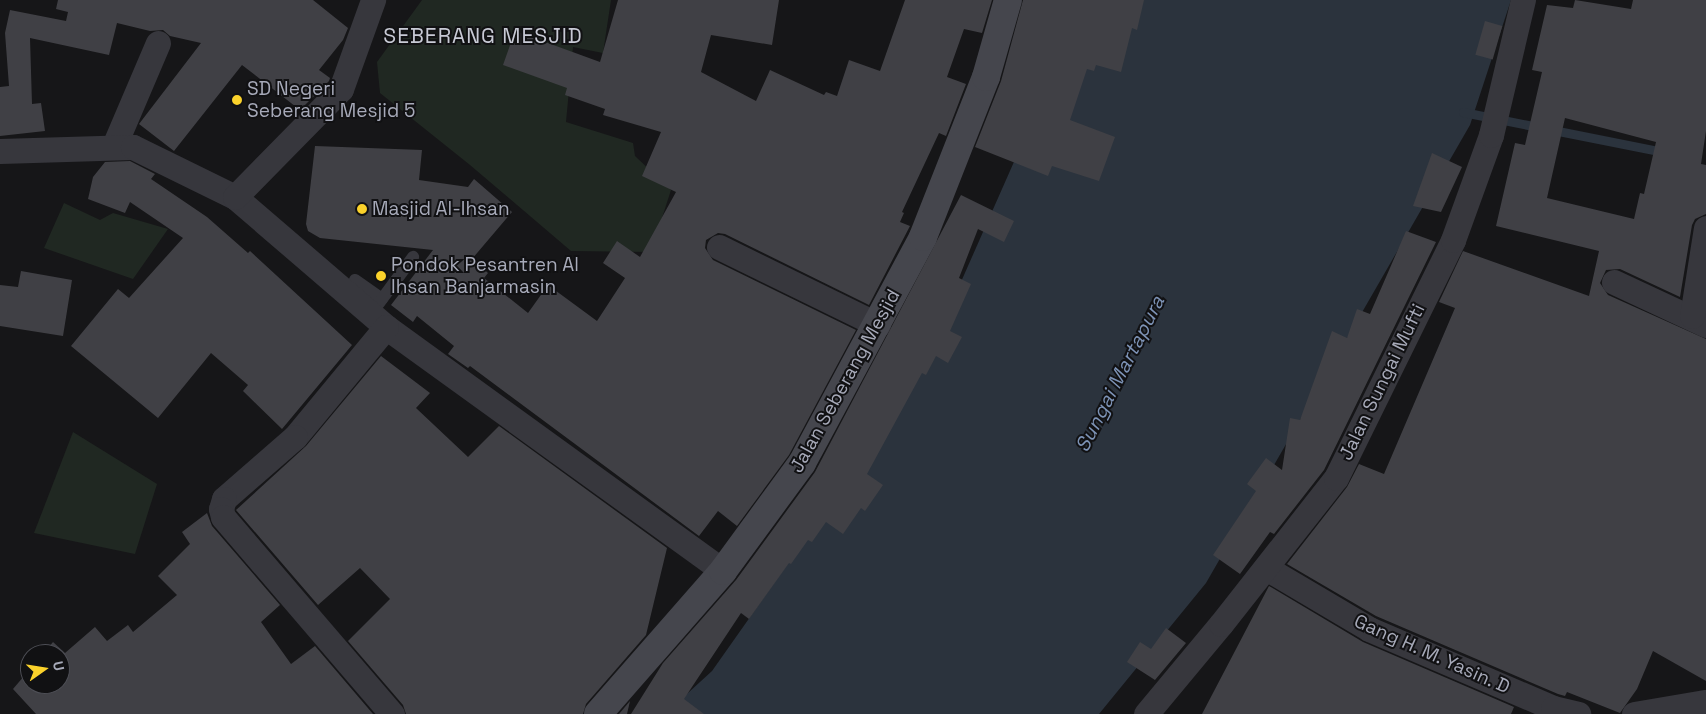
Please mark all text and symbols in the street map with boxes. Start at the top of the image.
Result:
district label: SEBERANG MESJID [381,23,585,49]
place label: SD Negeri Seberang Mesjid 5 [247,78,415,122]
marker: SD Negeri Seberang Mesjid 5 [231,94,243,106]
place label: Masjid Al-Ihsan [372,198,510,220]
marker: Masjid Al-Ihsan [356,203,368,215]
place label: Pondok Pesantren Al Ihsan Banjarmasin [391,254,579,298]
marker: Pondok Pesantren Al Ihsan Banjarmasin [375,270,387,282]
street label: Jalan Seberang Mesjid [785,285,905,477]
water label: Sungai Martapura [1070,292,1170,456]
street label: Jalan Sungai Mufti [1334,300,1430,464]
street label: Gang H. M. Yasin. D [1350,609,1514,699]
north arrow [20,644,70,694]
text: U [49,659,68,672]

